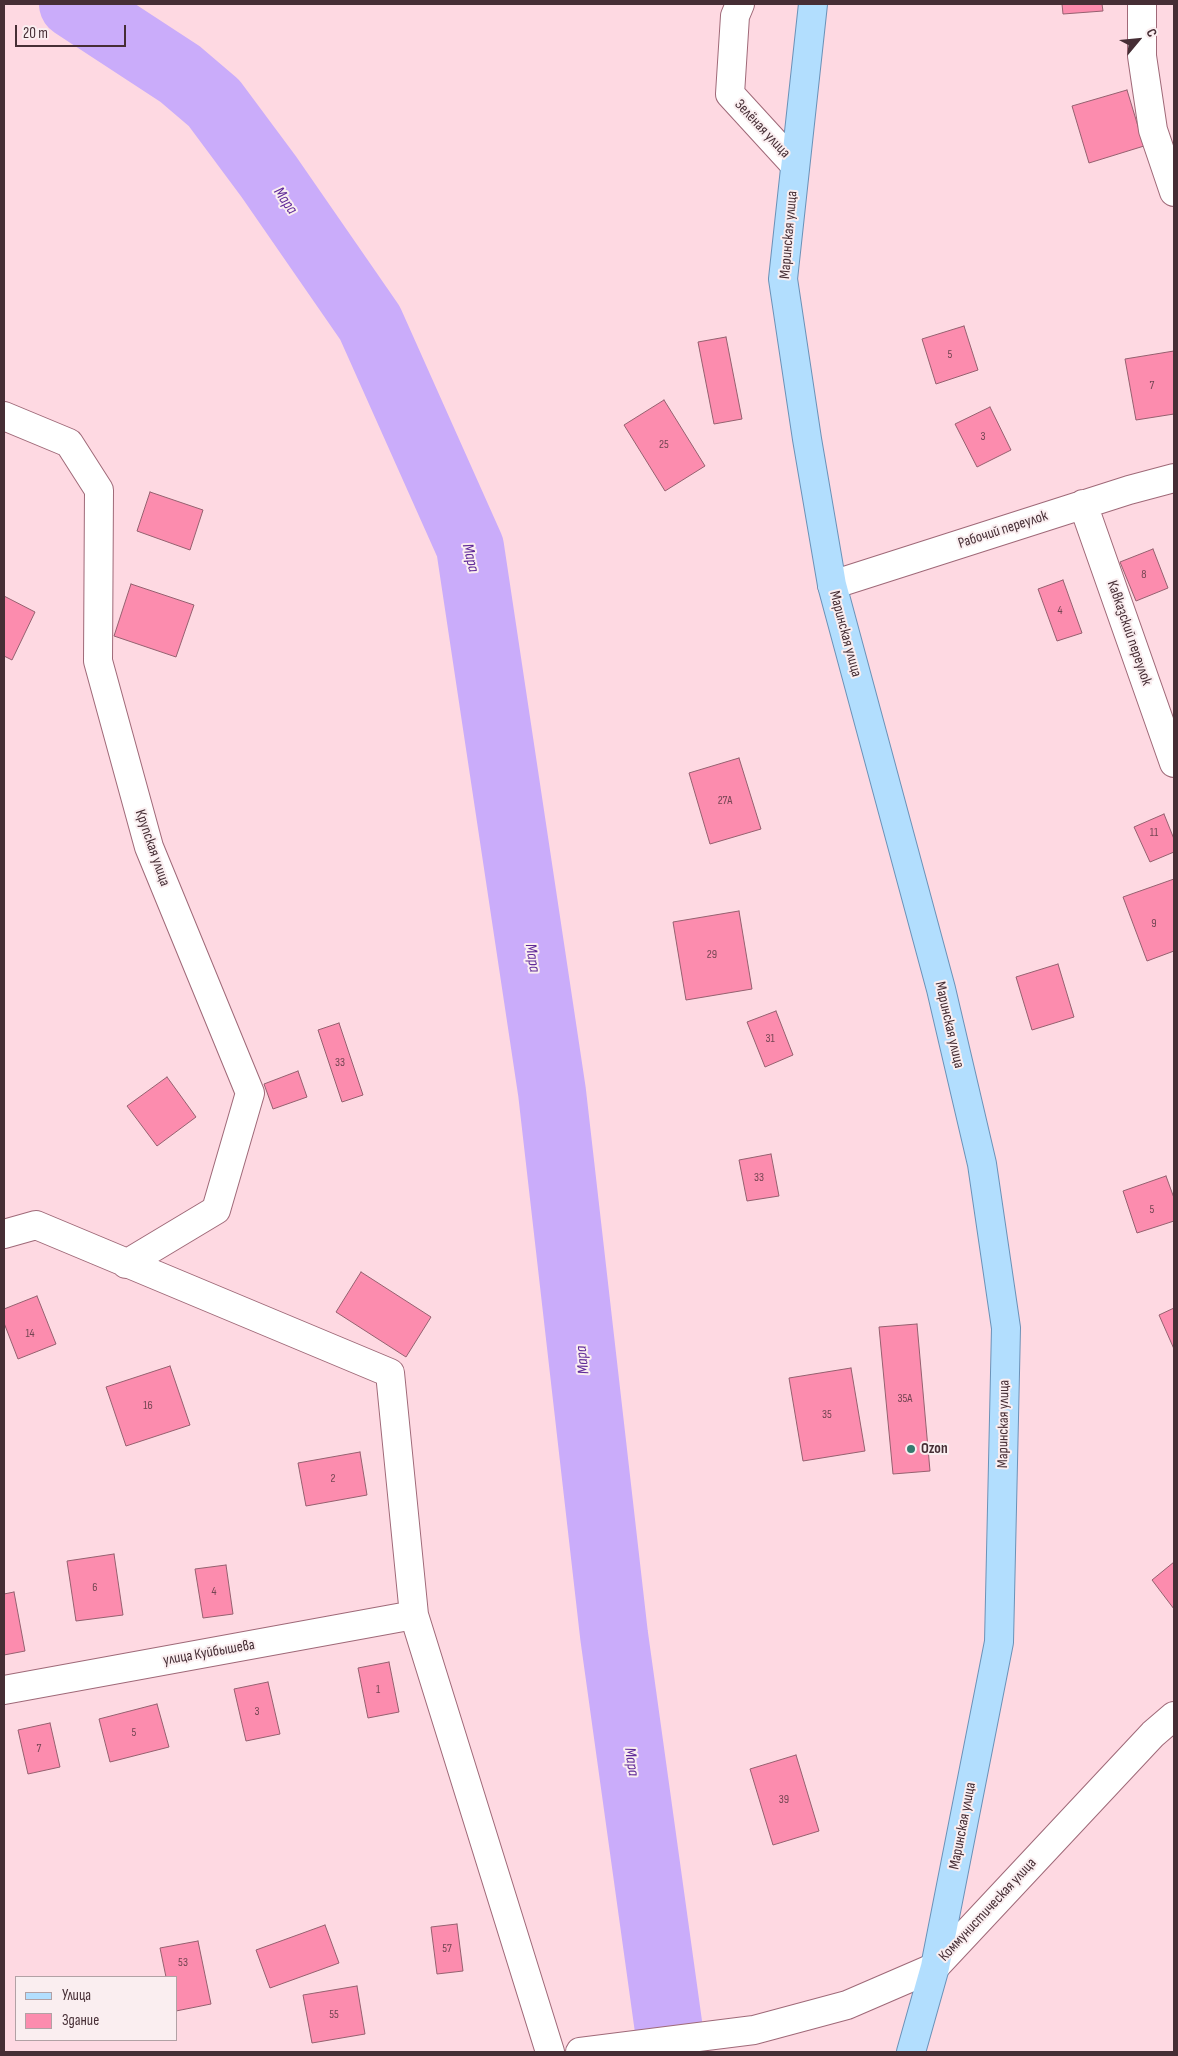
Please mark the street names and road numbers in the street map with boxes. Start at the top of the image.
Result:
street label: Зелёная улица [730,96,794,162]
street label: Маринская улица [776,190,802,280]
street label: Рабочий переулок [956,507,1050,553]
street label: Кавказский переулок [1103,578,1155,688]
street label: Маринская улица [825,589,865,679]
street label: Крупская улица [130,807,174,889]
street label: Маринская улица [930,980,968,1070]
street label: Маринская улица [994,1380,1014,1468]
street label: улица Куйбышева [162,1636,256,1670]
street label: Маринская улица [946,1781,980,1871]
street label: Коммунистическая улица [936,1855,1040,1965]

